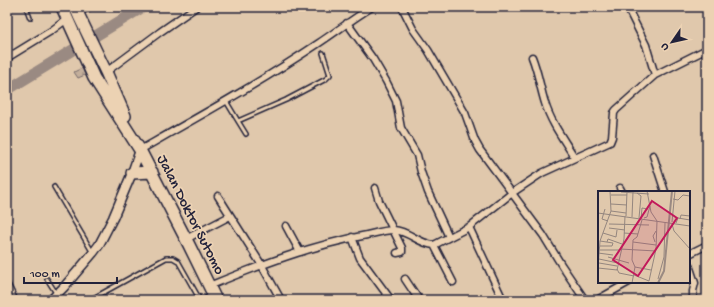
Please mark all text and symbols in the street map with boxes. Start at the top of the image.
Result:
north arrow [652,22,692,62]
text: U [658,40,672,52]
street label: Jalan Doktor Sutomo [152,152,228,278]
inset map [598,191,690,283]
scale bar [24,259,117,285]
text: 100 m [29,268,60,282]

